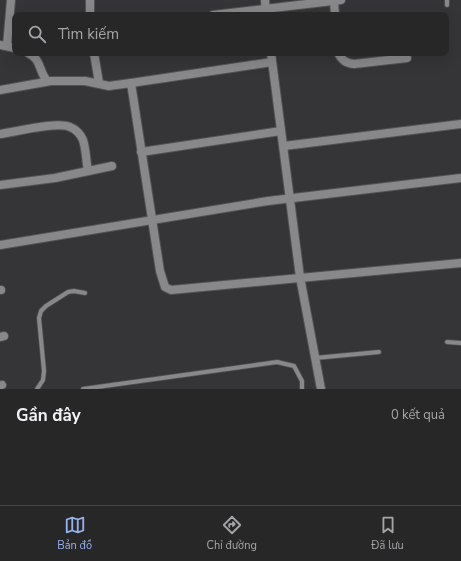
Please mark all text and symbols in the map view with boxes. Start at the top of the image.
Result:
search box [12,12,449,56]
icon: search [26,23,48,45]
text: Tìm kiếm [58,24,119,44]
text: Gần đây [16,404,81,427]
text: 0 kết quả [391,406,445,424]
tab: Bản đồ [57,514,92,553]
tab: Chỉ đường [207,514,257,553]
tab: Đã lưu [371,514,404,553]

